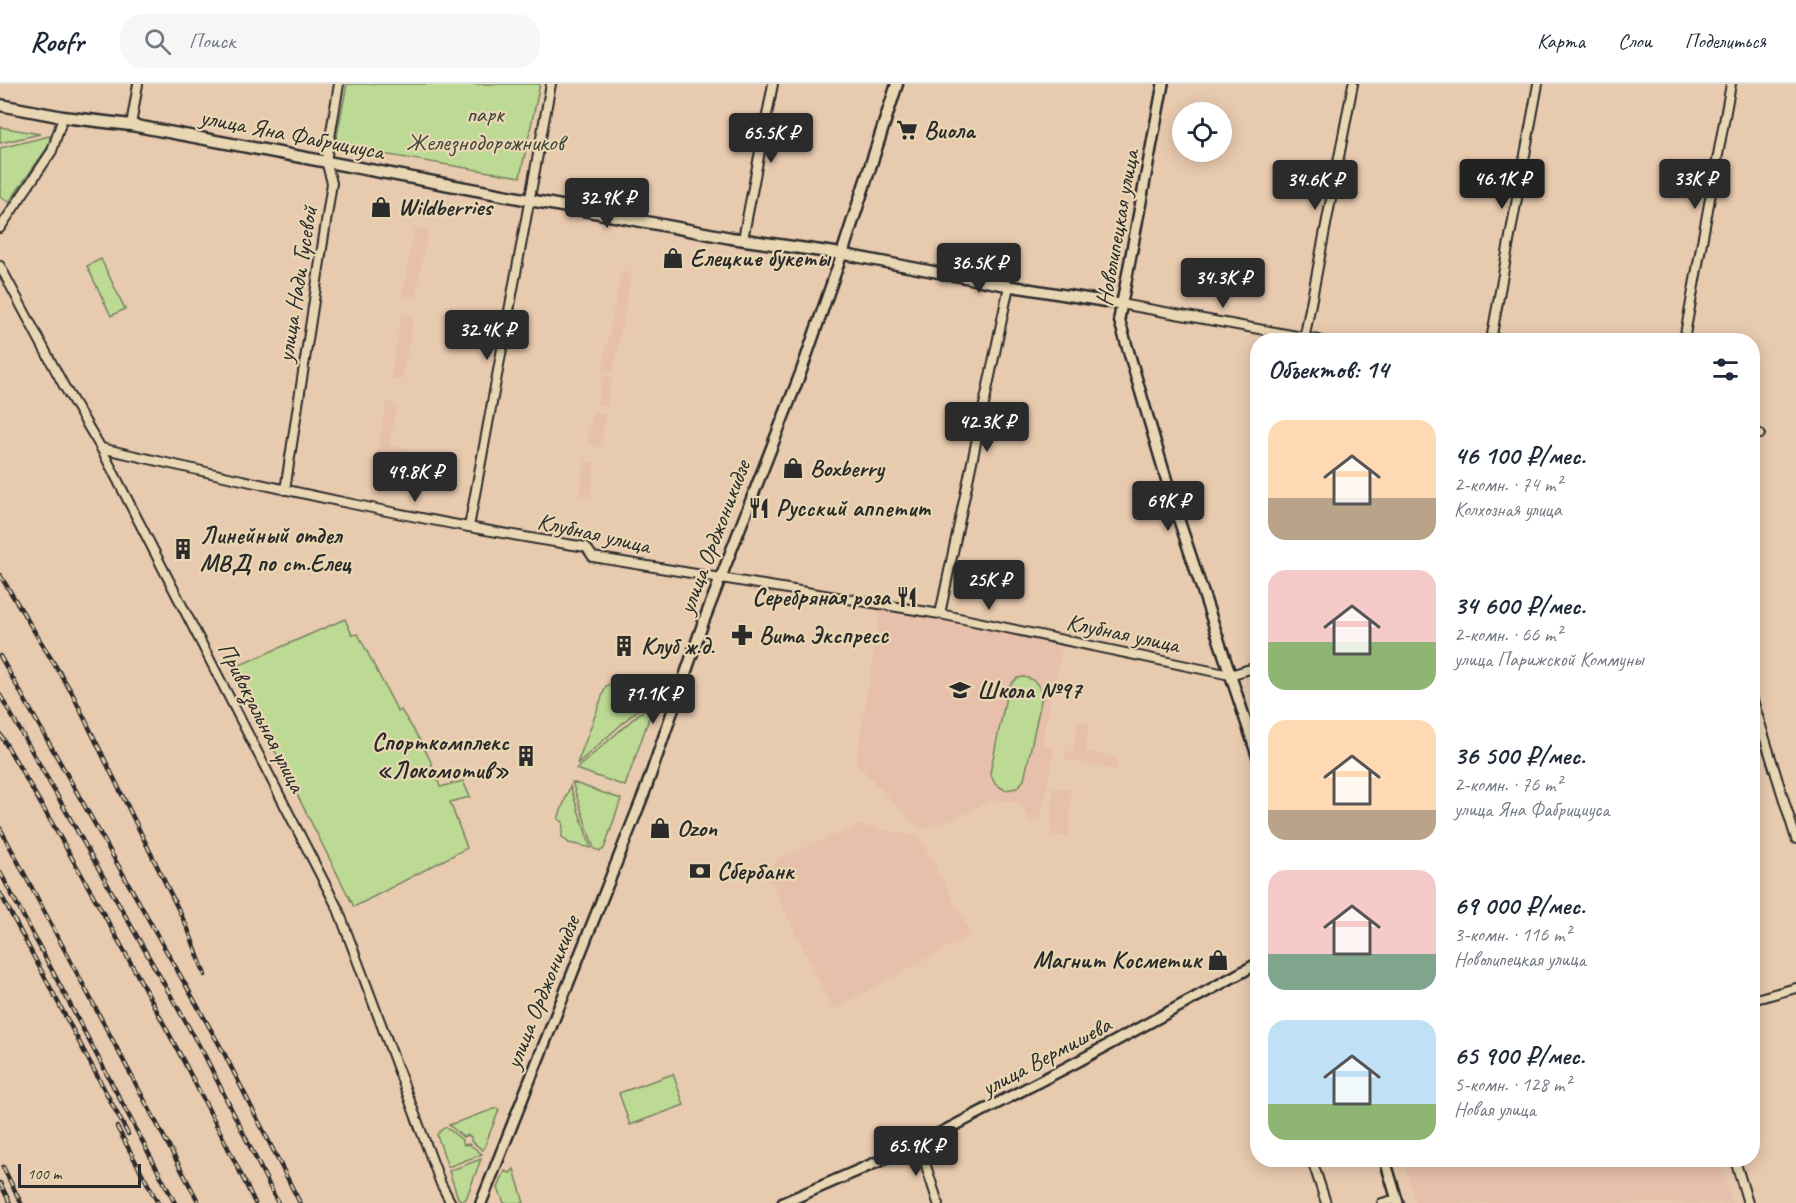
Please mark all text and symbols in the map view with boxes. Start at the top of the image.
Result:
search box [120,14,540,68]
text: Roofr [30,24,84,59]
icon: search [141,25,174,58]
text: Поиск [189,27,235,55]
text: Карта [1537,28,1585,54]
text: Слои [1618,28,1652,54]
text: Поделиться [1685,28,1766,54]
park label: парк Железнодорожников [406,99,569,157]
street label: улица Яна Фабрициуса [196,101,389,167]
map controls [1172,102,1232,162]
button: locate [1172,102,1232,162]
pin: 65.5K ₽ [716,113,826,164]
place label: Виола [924,115,977,145]
supermarket icon: Виола [895,118,919,142]
text: 65.5K ₽ [743,120,799,145]
street label: Новолипецкая улица [1088,145,1146,308]
pin: 46.1K ₽ [1447,159,1557,210]
pin: 33K ₽ [1653,159,1737,210]
pin: 34.6K ₽ [1260,160,1370,211]
text: 46.1K ₽ [1474,166,1530,191]
text: 33K ₽ [1673,166,1717,191]
text: 34.6K ₽ [1287,167,1343,192]
pin: 32.9K ₽ [552,178,662,229]
text: 32.9K ₽ [579,185,635,210]
place label: Wildberries [398,192,494,222]
shop icon: Wildberries [369,195,393,219]
street label: улица Нади Гусевой [270,202,324,366]
place label: Елецкие букеты [690,243,832,273]
pin: 36.5K ₽ [924,243,1034,294]
shop icon: Елецкие букеты [661,246,685,270]
text: 36.5K ₽ [951,250,1007,275]
pin: 34.3K ₽ [1168,258,1278,309]
text: 34.3K ₽ [1195,265,1251,290]
pin: 32.4K ₽ [432,310,542,361]
text: 32.4K ₽ [459,317,515,342]
text: Объектов: 14 [1268,353,1388,386]
icon: filters [1709,353,1742,386]
pin: 42.3K ₽ [932,402,1042,453]
text: 42.3K ₽ [959,409,1015,434]
text: 46 100 ₽/мес. [1454,439,1585,472]
icon: home [1316,444,1388,516]
pin: 49.8K ₽ [360,452,470,503]
place label: Boxberry [810,453,885,483]
street label: улица Орджоникидзе [670,454,758,620]
shop icon: Boxberry [781,456,805,480]
text: 49.8K ₽ [387,459,443,484]
text: 2-комн. · 74 m² [1454,472,1562,497]
pin: 69K ₽ [1126,481,1210,532]
text: 69K ₽ [1146,488,1190,513]
place label: Русский аппетит [776,493,932,523]
restaurant icon: Русский аппетит [747,496,771,520]
text: Колхозная улица [1454,497,1561,522]
street label: Клубная улица [535,505,655,561]
place label: Линейный отдел МВД по ст.Елец [200,520,351,578]
building icon: Линейный отдел МВД по ст.Елец [171,537,195,561]
pin: 25K ₽ [947,560,1031,611]
text: 25K ₽ [967,567,1011,592]
place label: Серебряная роза [752,582,892,612]
restaurant icon: Серебряная роза [895,585,919,609]
text: 34 600 ₽/мес. [1454,589,1585,622]
icon: home [1316,594,1388,666]
street label: Клубная улица [1064,606,1184,660]
place label: Вита Экспресс [759,620,889,650]
text: 2-комн. · 66 m² [1454,622,1562,647]
pharmacy icon: Вита Экспресс [730,623,754,647]
place label: Клуб ж.д. [641,631,716,661]
building icon: Клуб ж.д. [612,634,636,658]
street label: Привокзальная улица [210,637,313,799]
text: улица Парижской Коммуны [1454,647,1644,672]
pin: 71.1K ₽ [598,674,708,725]
place label: Школа №97 [977,675,1083,705]
school or university icon: Школа №97 [948,678,972,702]
text: 71.1K ₽ [625,681,681,706]
place label: Спорткомплекс «Локомотив» [372,727,510,785]
text: 36 500 ₽/мес. [1454,739,1585,772]
building icon: Спорткомплекс «Локомотив» [514,744,538,768]
icon: home [1316,744,1388,816]
text: 2-комн. · 76 m² [1454,772,1562,797]
text: улица Яна Фабрициуса [1454,797,1610,822]
place label: Ozon [677,813,718,843]
shop icon: Ozon [648,816,672,840]
place label: Сбербанк [717,856,796,886]
bank icon: Сбербанк [688,859,712,883]
text: 69 000 ₽/мес. [1454,889,1585,922]
icon: home [1316,894,1388,966]
street label: улица Орджоникидзе [497,909,587,1075]
text: 3-комн. · 116 m² [1454,922,1571,947]
place label: Магнит Косметик [1033,945,1203,975]
text: Новолипецкая улица [1454,947,1586,972]
shop icon: Магнит Косметик [1206,948,1230,972]
street label: улица Вермишева [974,1009,1117,1104]
text: 65 900 ₽/мес. [1454,1039,1585,1072]
icon: home [1316,1044,1388,1116]
text: 5-комн. · 128 m² [1454,1072,1571,1097]
text: Новая улица [1454,1097,1536,1122]
pin: 65.9K ₽ [861,1126,971,1177]
text: 65.9K ₽ [888,1133,944,1158]
scale bar [18,1161,141,1188]
text: 100 m [27,1164,61,1184]

